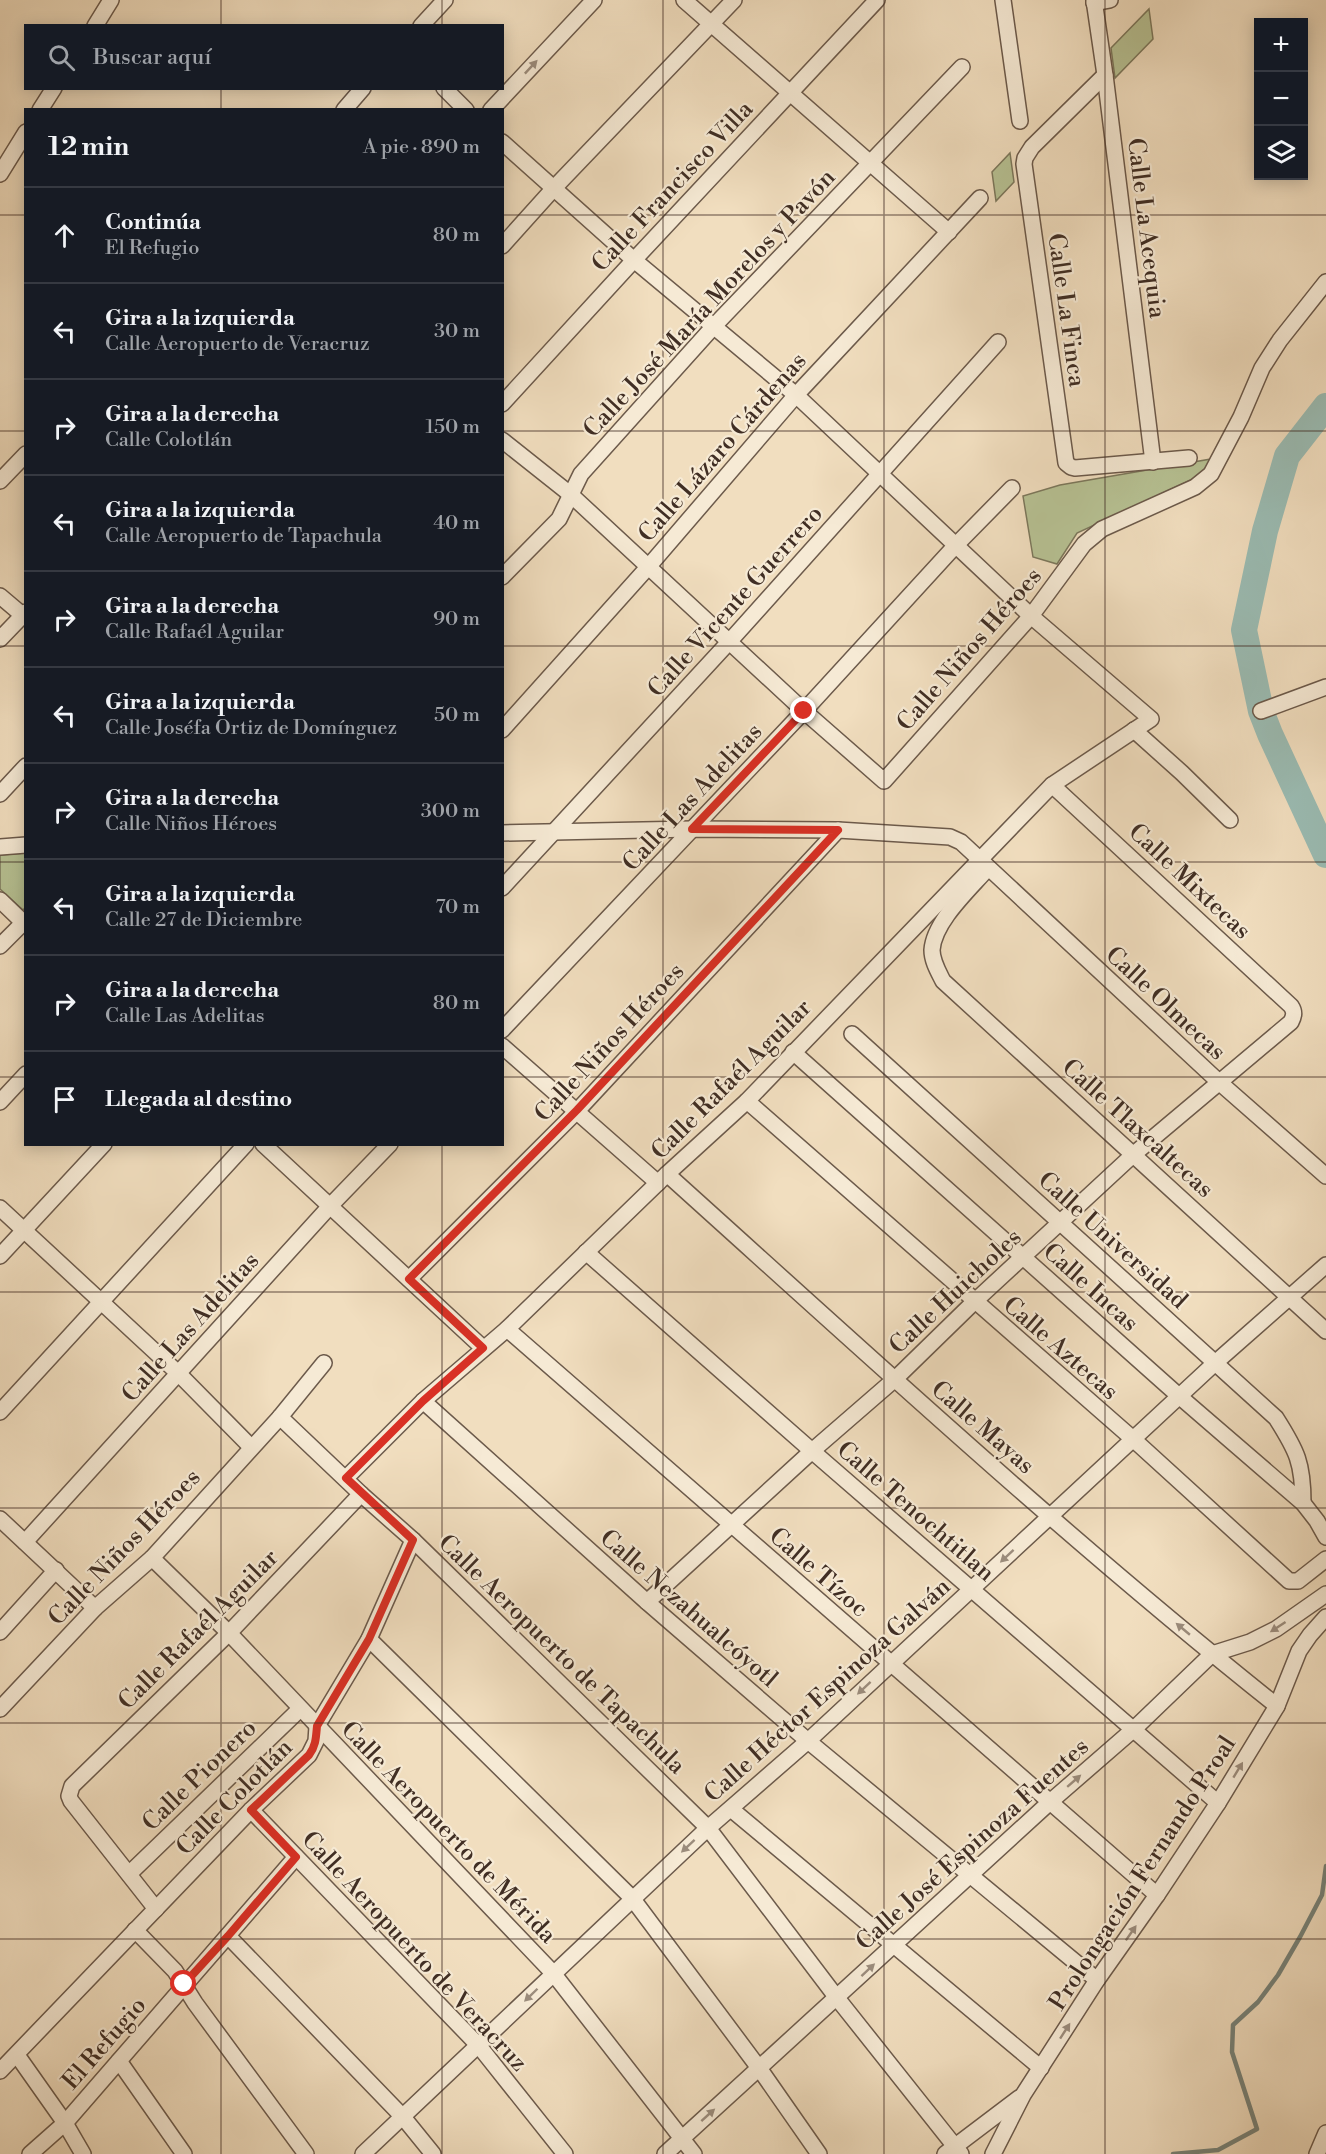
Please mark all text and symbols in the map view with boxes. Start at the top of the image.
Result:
map controls [1254,18,1308,180]
button: + [1254,18,1308,72]
search box [24,24,504,90]
icon: search [45,41,78,74]
text: Buscar aquí [93,44,211,71]
one-way arrow [524,59,538,74]
button: − [1254,72,1308,126]
street label: Calle Francisco Villa [586,94,760,279]
button: layers [1254,126,1308,180]
text: 12 min [48,131,129,163]
text: A pie · 890 m [363,135,480,160]
street label: Calle La Acequia [1120,136,1172,321]
street label: Calle José María Morelos y Pavón [577,163,842,444]
text: Continúa [105,209,201,236]
icon: ahead [48,219,81,252]
text: 80 m [433,223,480,248]
street label: Calle La Finca [1040,231,1092,390]
text: El Refugio [105,236,199,261]
text: Gira a la izquierda [105,305,295,332]
icon: left [48,315,81,348]
text: 30 m [434,319,480,344]
text: Calle Aeropuerto de Veracruz [105,332,370,357]
street label: Calle Lázaro Cárdenas [632,347,813,549]
text: Gira a la derecha [105,401,279,428]
icon: right [48,411,81,444]
text: 150 m [425,415,480,440]
text: Calle Colotlán [105,428,232,453]
text: Gira a la izquierda [105,497,295,524]
street label: Calle Vicente Guerrero [642,500,830,704]
icon: left [48,507,81,540]
text: 40 m [433,511,480,536]
text: Calle Aeropuerto de Tapachula [105,524,382,549]
street label: Calle Niños Héroes [891,562,1049,737]
text: Gira a la derecha [105,593,279,620]
icon: right [48,603,81,636]
text: 90 m [433,607,480,632]
text: Calle Rafaél Aguilar [105,620,284,645]
text: Gira a la izquierda [105,689,295,716]
route end [790,697,816,723]
icon: left [48,699,81,732]
text: 50 m [434,703,480,728]
text: Calle Joséfa Ortiz de Domínguez [105,716,397,741]
street label: Calle Las Adelitas [616,717,769,878]
text: Gira a la derecha [105,785,279,812]
icon: right [48,795,81,828]
text: 300 m [421,799,480,824]
text: Calle Niños Héroes [105,812,277,837]
street label: Calle Mixtecas [1122,817,1257,946]
text: Gira a la izquierda [105,881,295,908]
icon: left [48,891,81,924]
text: 70 m [436,895,480,920]
text: Calle 27 de Diciembre [105,908,302,933]
street label: Calle Olmecas [1099,940,1232,1067]
street label: Calle Niños Héroes [528,957,691,1128]
text: Gira a la derecha [105,977,279,1004]
icon: right [48,987,81,1020]
text: 80 m [433,991,480,1016]
street label: Calle Rafaél Aguilar [645,993,818,1166]
text: Calle Las Adelitas [105,1004,265,1029]
street label: Calle Tlaxcaltecas [1055,1053,1219,1205]
icon: arrive [48,1083,81,1116]
text: Llegada al destino [105,1086,292,1113]
street label: Calle Universidad [1031,1166,1194,1316]
street label: Calle Huicholes [883,1223,1028,1361]
street label: Calle Incas [1036,1237,1144,1338]
street label: Calle Las Adelitas [116,1246,266,1409]
street label: Calle Aztecas [997,1290,1124,1407]
street label: Calle Mayas [924,1375,1040,1481]
street label: Calle Tenochtitlan [830,1435,1000,1588]
street label: Calle Niños Héroes [42,1463,207,1632]
street label: Calle Tízoc [763,1522,874,1624]
street label: Calle Nezahualcóyotl [593,1523,783,1694]
street label: Calle Aeropuerto de Tapachula [431,1529,692,1782]
street label: Calle Rafaél Aguilar [112,1543,285,1716]
one-way arrow [1000,1548,1014,1562]
street label: Calle Héctor Espinoza Galván [698,1572,957,1809]
one-way arrow [1270,1621,1286,1632]
one-way arrow [1176,1623,1191,1636]
one-way arrow [858,1681,872,1695]
street label: Calle Pionero [136,1714,263,1838]
street label: Calle Aeropuerto de Mérida [334,1715,563,1951]
street label: Prolongación Fernando Proal [1043,1731,1243,2016]
street label: Calle José Espinoza Fuentes [850,1732,1095,1957]
street label: Calle Colotlán [170,1733,299,1862]
one-way arrow [1232,1762,1243,1778]
one-way arrow [1066,1774,1081,1788]
street label: Calle Aeropuerto de Veracruz [295,1825,534,2078]
one-way arrow [680,1839,695,1853]
one-way arrow [1125,1925,1137,1941]
one-way arrow [860,1964,875,1977]
route start [170,1970,196,1996]
one-way arrow [523,1988,538,2002]
street label: El Refugio [56,1991,153,2096]
one-way arrow [1059,2023,1070,2039]
one-way arrow [700,2109,715,2122]

